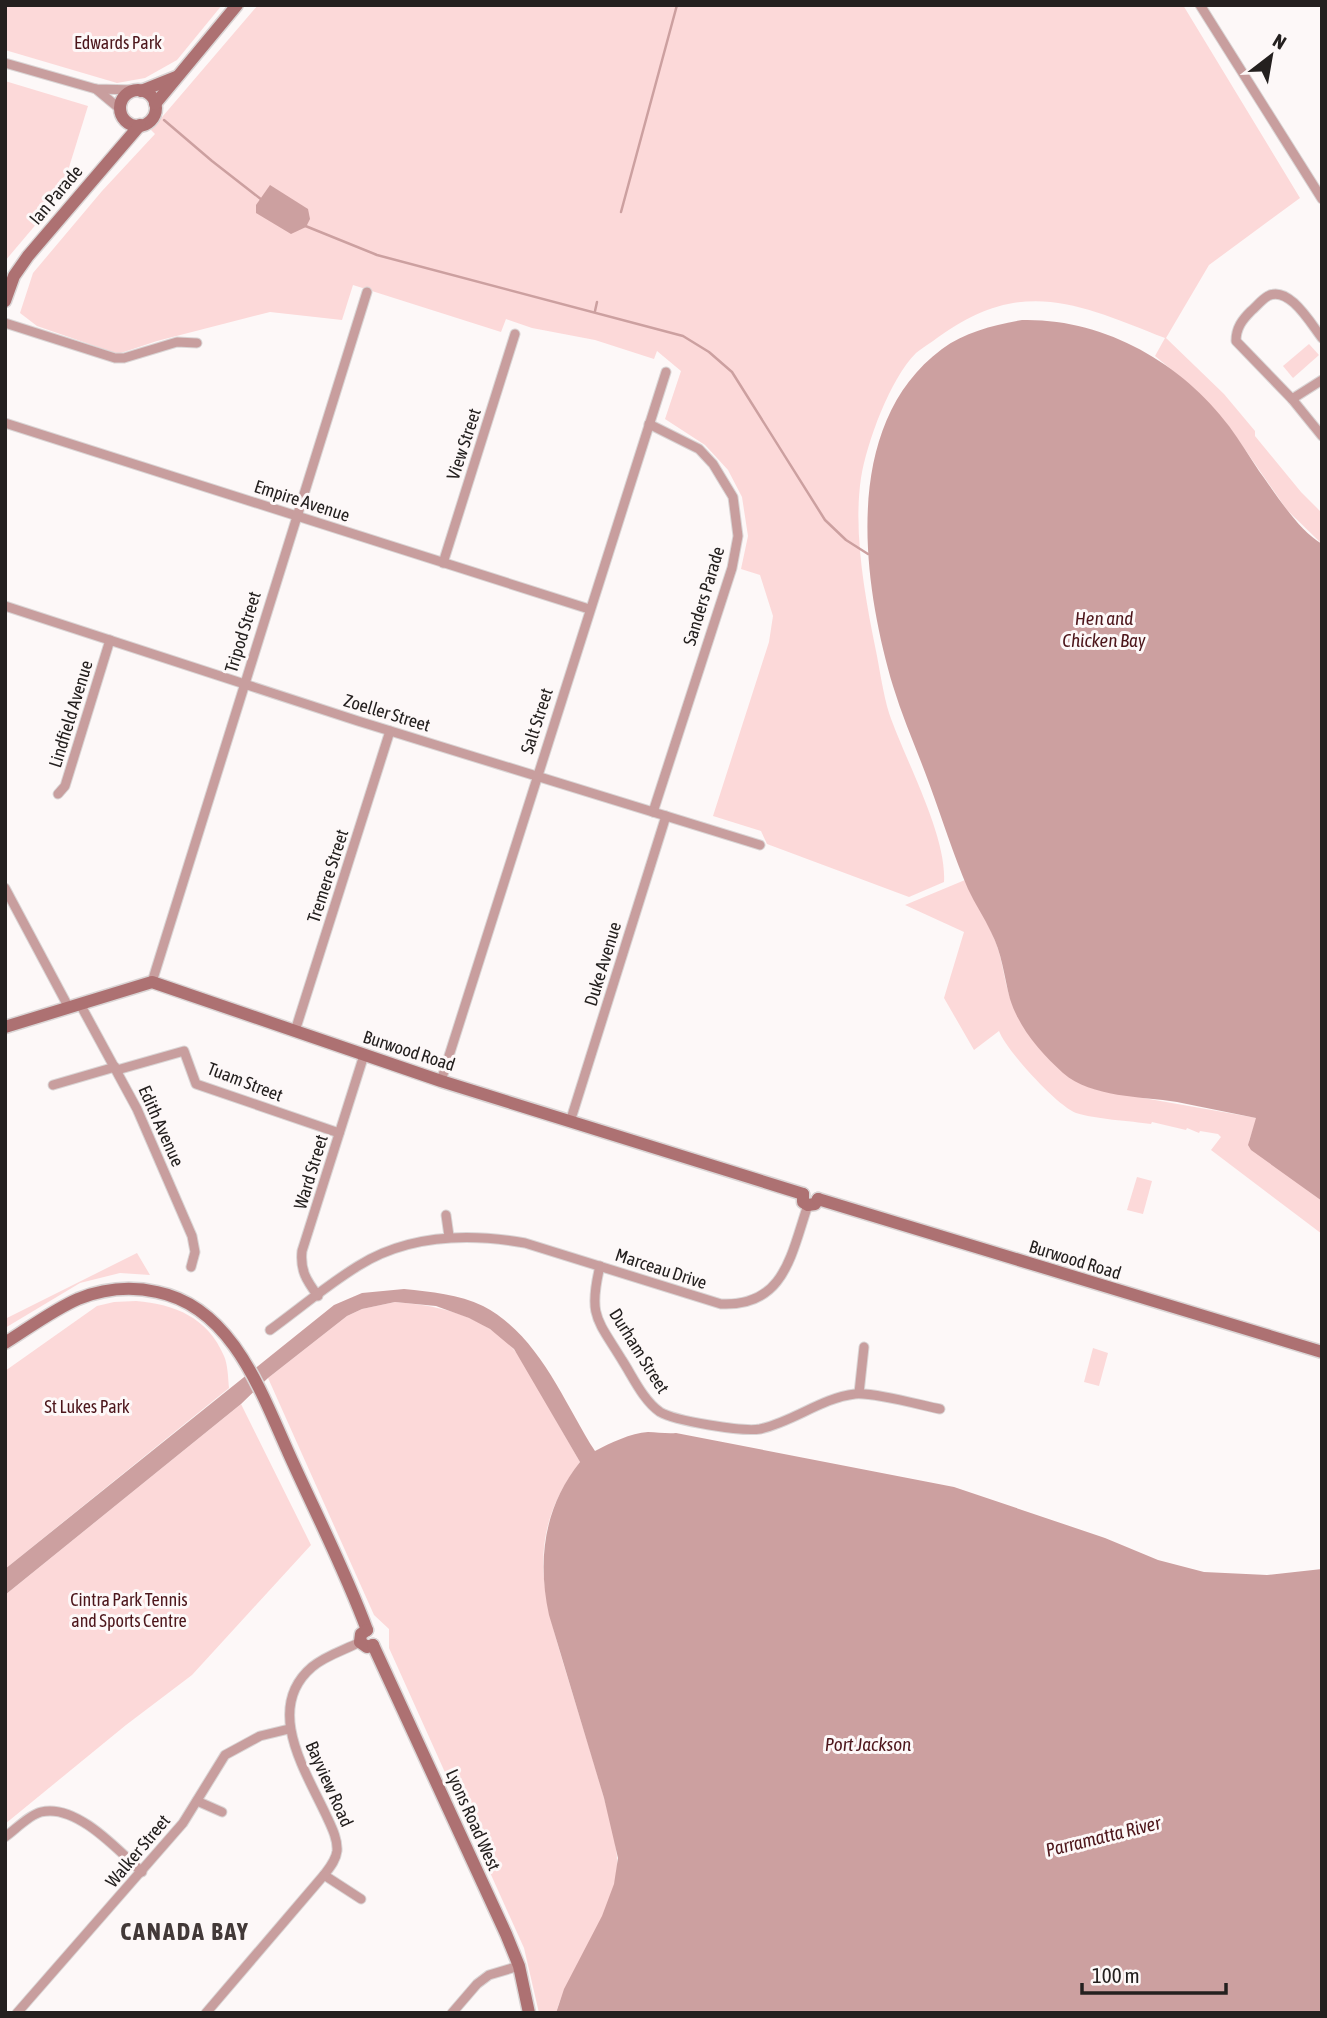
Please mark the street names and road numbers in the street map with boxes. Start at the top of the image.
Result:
street label: Ian Parade [25,161,86,229]
street label: View Street [442,406,485,482]
street label: Empire Avenue [252,475,353,526]
street label: Sanders Parade [679,544,729,648]
street label: Tripod Street [220,589,265,675]
street label: Lindfield Avenue [44,658,97,770]
street label: Salt Street [516,685,557,756]
street label: Zoeller Street [341,689,433,736]
street label: Tremere Street [303,827,352,925]
street label: Duke Avenue [580,919,625,1008]
street label: Burwood Road [361,1026,458,1075]
street label: Tuam Street [205,1058,286,1105]
street label: Edith Avenue [134,1082,189,1170]
street label: Ward Street [289,1132,332,1212]
street label: Burwood Road [1026,1236,1124,1284]
street label: Marceau Drive [613,1244,710,1293]
street label: Durham Street [605,1304,674,1397]
street label: Bayview Road [301,1738,358,1830]
street label: Lyons Road West [442,1766,505,1874]
street label: Walker Street [101,1810,174,1891]

